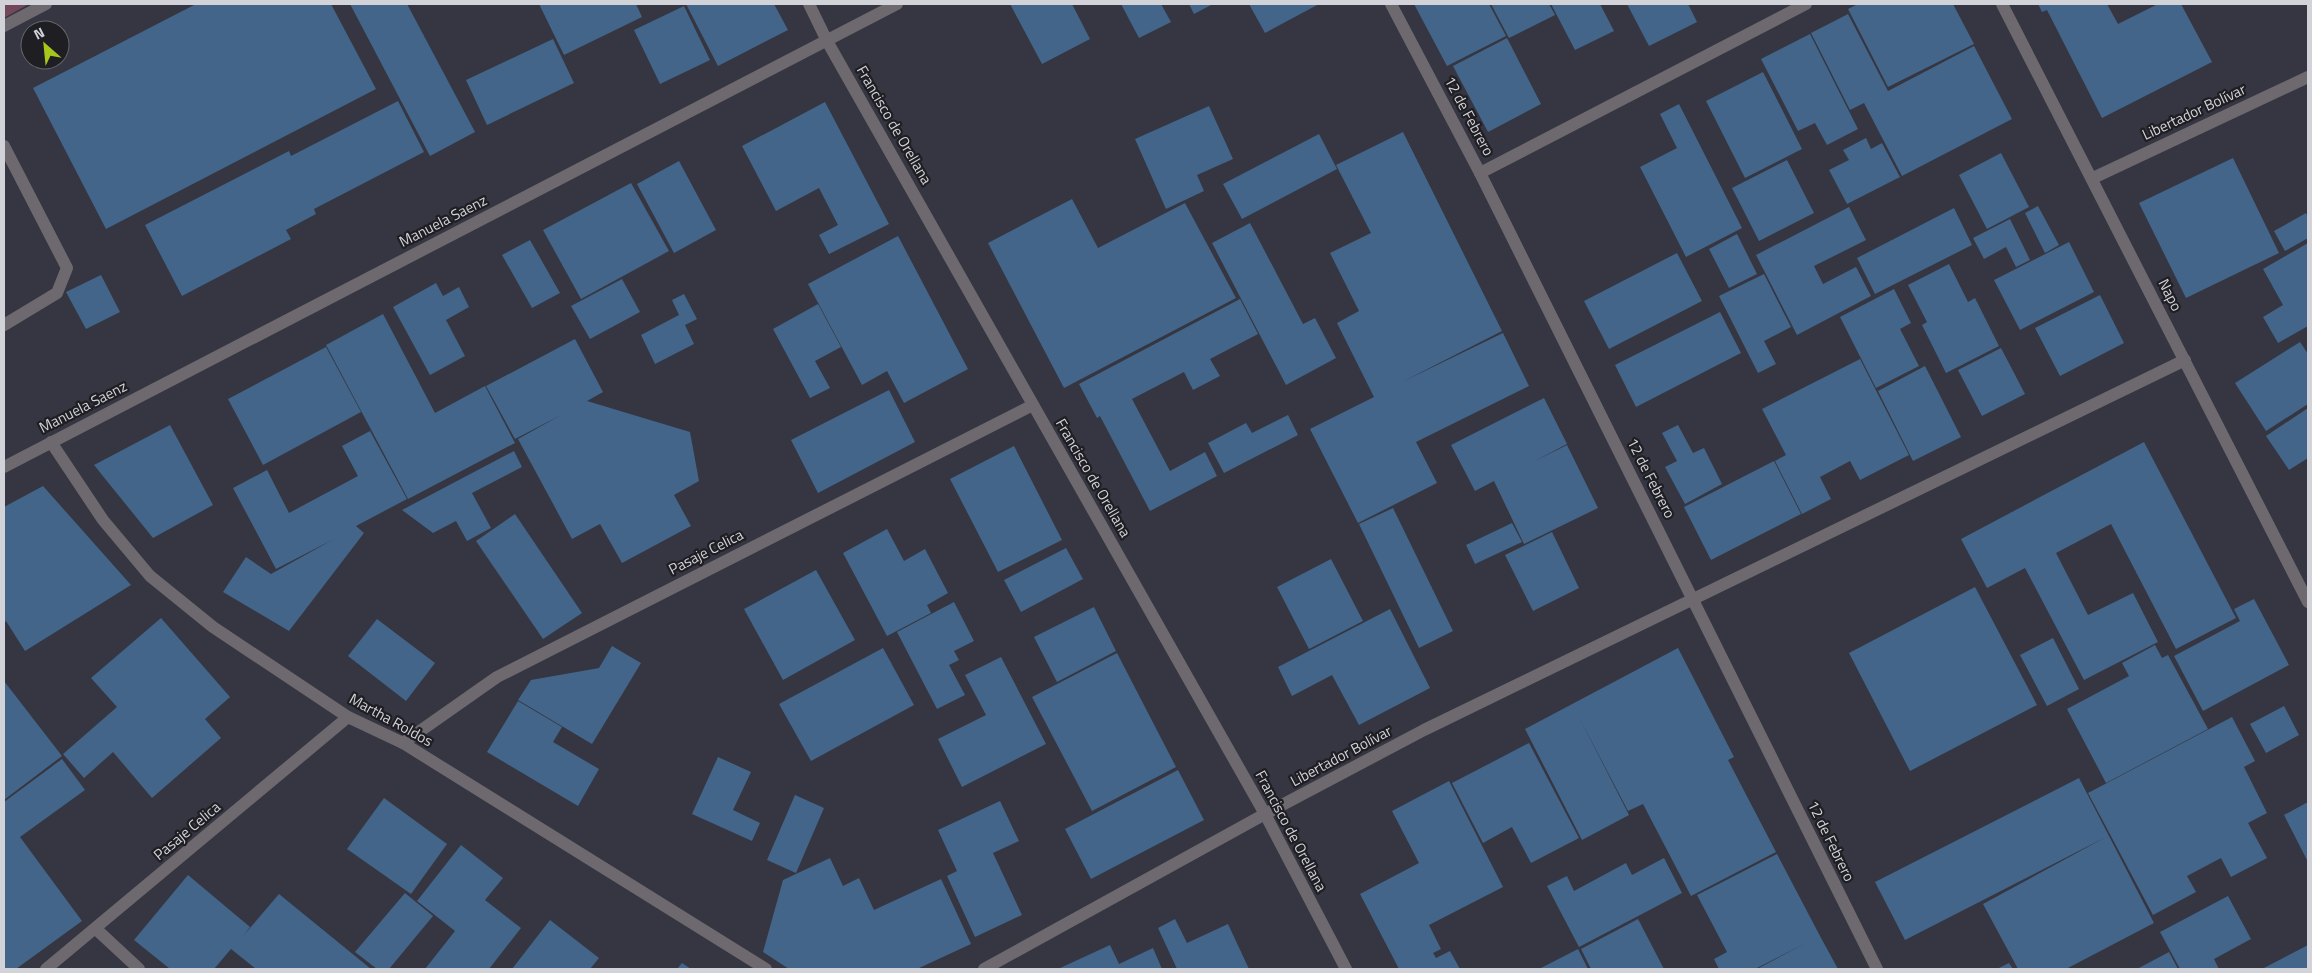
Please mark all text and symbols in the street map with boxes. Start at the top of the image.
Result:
north arrow [20,20,70,70]
text: N [30,21,48,45]
street label: Francisco de Orellana [851,61,938,189]
street label: 12 de Febrero [1439,72,1500,160]
street label: Libertador Bolívar [2138,77,2249,146]
street label: Manuela Saenz [395,188,491,253]
street label: Napo [2153,275,2188,315]
street label: Manuela Saenz [35,374,131,439]
street label: Francisco de Orellana [1050,414,1137,542]
street label: 12 de Febrero [1621,434,1682,522]
street label: Pasaje Celica [664,523,748,580]
street label: Martha Roldos [345,687,437,752]
street label: Libertador Bolívar [1286,719,1396,792]
street label: Francisco de Orellana [1250,766,1333,896]
street label: Pasaje Celica [148,795,226,866]
street label: 12 de Febrero [1802,796,1861,885]

